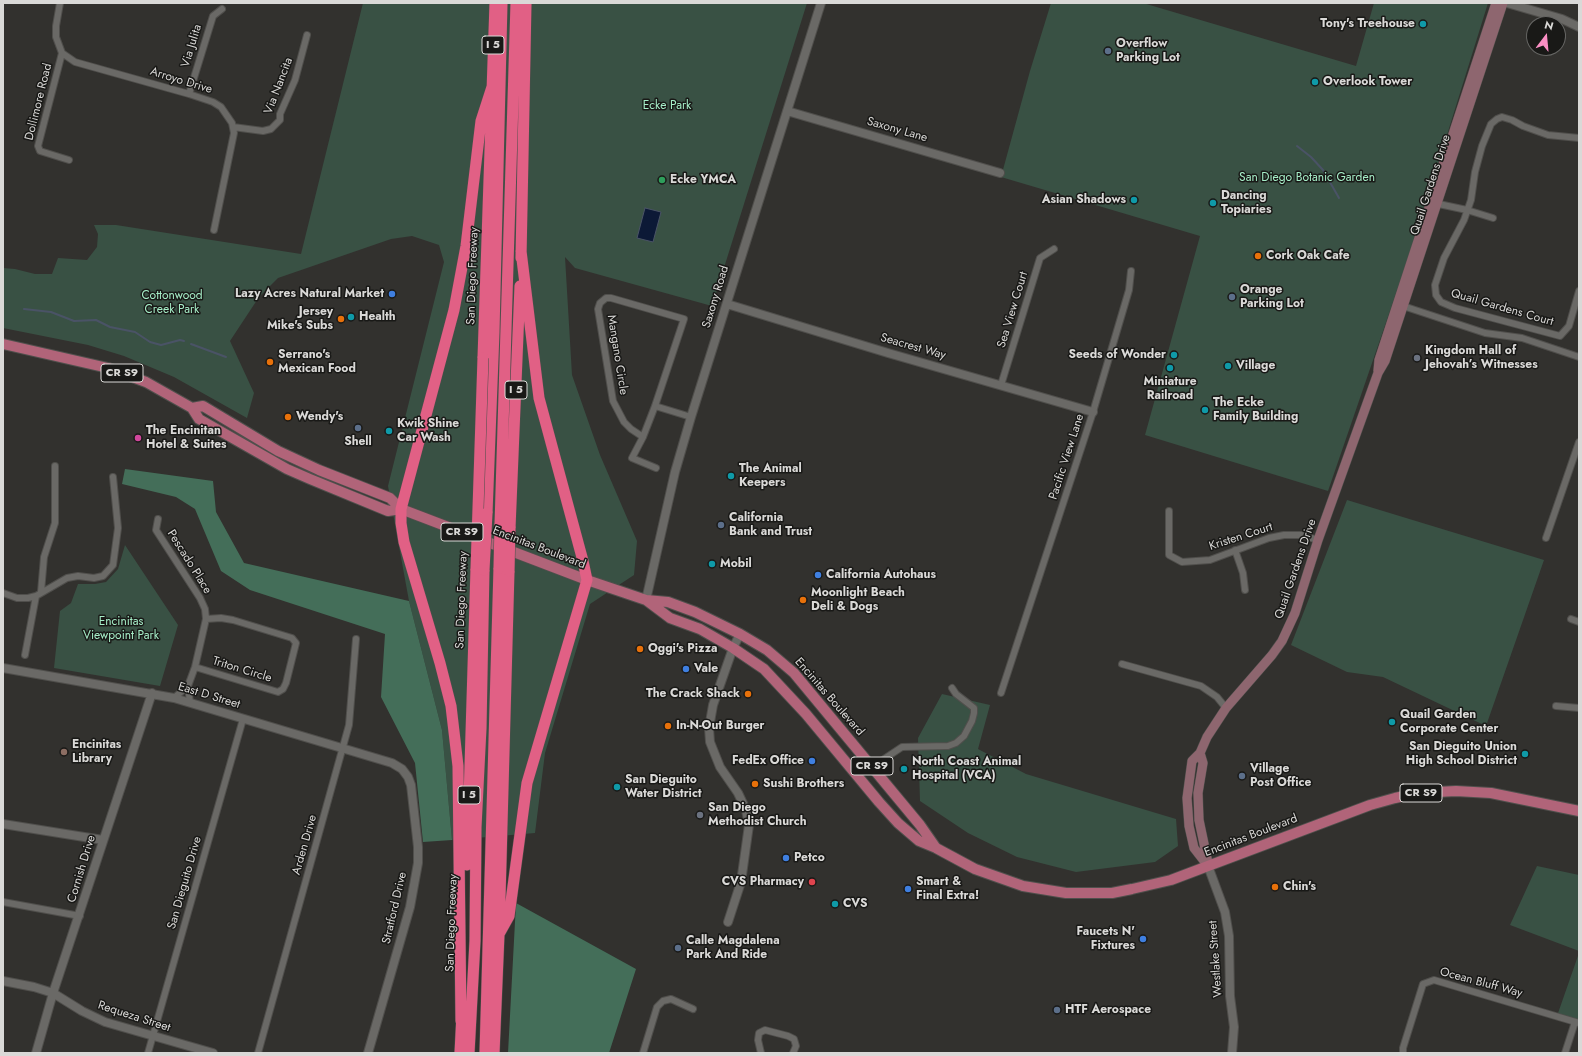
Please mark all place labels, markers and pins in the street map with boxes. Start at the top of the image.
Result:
place label: Tony's Treehouse [1320,17,1415,31]
marker: Tony's Treehouse [1418,19,1428,29]
place label: Overflow Parking Lot [1116,37,1180,65]
marker: Overflow Parking Lot [1103,46,1113,56]
place label: Overlook Tower [1323,75,1412,89]
marker: Overlook Tower [1310,77,1320,87]
place label: Ecke YMCA [670,173,736,187]
marker: Ecke YMCA [657,175,667,185]
place label: Dancing Topiaries [1221,189,1271,217]
place label: Asian Shadows [1042,193,1126,207]
marker: Asian Shadows [1129,195,1139,205]
marker: Dancing Topiaries [1208,198,1218,208]
place label: Cork Oak Cafe [1266,249,1350,263]
marker: Cork Oak Cafe [1253,251,1263,261]
place label: Orange Parking Lot [1240,283,1304,311]
place label: Lazy Acres Natural Market [235,287,384,301]
marker: Lazy Acres Natural Market [387,289,397,299]
marker: Orange Parking Lot [1227,292,1237,302]
place label: Jersey Mike's Subs [267,305,333,333]
place label: Health [359,310,396,324]
marker: Health [346,312,356,322]
marker: Jersey Mike's Subs [336,314,346,324]
place label: Kingdom Hall of Jehovah’s Witnesses [1425,344,1538,372]
place label: Serrano's Mexican Food [278,348,356,376]
place label: Seeds of Wonder [1068,348,1166,362]
marker: Seeds of Wonder [1169,350,1179,360]
marker: Kingdom Hall of Jehovah’s Witnesses [1412,353,1422,363]
marker: Serrano's Mexican Food [265,357,275,367]
place label: Village [1236,359,1275,373]
marker: Village [1223,361,1233,371]
marker: Miniature Railroad [1165,363,1175,373]
place label: Miniature Railroad [1143,375,1197,403]
place label: The Ecke Family Building [1213,396,1298,424]
marker: The Ecke Family Building [1200,405,1210,415]
place label: Wendy's [296,410,343,424]
marker: Wendy's [283,412,293,422]
place label: Kwik Shine Car Wash [397,417,459,445]
marker: Shell [353,423,363,433]
place label: The Encinitan Hotel & Suites [146,424,227,452]
marker: Kwik Shine Car Wash [384,426,394,436]
marker: The Encinitan Hotel & Suites [133,433,143,443]
place label: Shell [344,435,372,449]
place label: The Animal Keepers [739,462,802,490]
marker: The Animal Keepers [726,471,736,481]
place label: California Bank and Trust [729,511,812,539]
marker: California Bank and Trust [716,520,726,530]
place label: Mobil [720,557,752,571]
marker: Mobil [707,559,717,569]
place label: California Autohaus [826,568,936,582]
marker: California Autohaus [813,570,823,580]
place label: Moonlight Beach Deli & Dogs [811,586,905,614]
marker: Moonlight Beach Deli & Dogs [798,595,808,605]
place label: Oggi's Pizza [648,642,718,656]
marker: Oggi's Pizza [635,644,645,654]
place label: Vale [694,662,718,676]
marker: Vale [681,664,691,674]
place label: The Crack Shack [646,687,740,701]
marker: The Crack Shack [743,689,753,699]
place label: Quail Garden Corporate Center [1400,708,1498,736]
marker: Quail Garden Corporate Center [1387,717,1397,727]
place label: In-N-Out Burger [676,719,765,733]
marker: In-N-Out Burger [663,721,673,731]
place label: Encinitas Library [72,738,121,766]
place label: San Dieguito Union High School District [1406,740,1517,768]
marker: Encinitas Library [59,747,69,757]
marker: San Dieguito Union High School District [1520,749,1530,759]
place label: FedEx Office [732,754,804,768]
place label: North Coast Animal Hospital (VCA) [912,755,1021,783]
marker: FedEx Office [807,756,817,766]
place label: Village Post Office [1250,762,1311,790]
marker: North Coast Animal Hospital (VCA) [899,764,909,774]
marker: Village Post Office [1237,771,1247,781]
place label: San Dieguito Water District [625,773,702,801]
place label: Sushi Brothers [763,777,844,791]
marker: Sushi Brothers [750,779,760,789]
marker: San Dieguito Water District [612,782,622,792]
place label: San Diego Methodist Church [708,801,807,829]
marker: San Diego Methodist Church [695,810,705,820]
place label: Petco [794,851,825,865]
marker: Petco [781,853,791,863]
place label: CVS Pharmacy [722,875,804,889]
place label: Smart & Final Extra! [916,875,979,903]
marker: CVS Pharmacy [807,877,817,887]
place label: Chin's [1283,880,1316,894]
marker: Chin's [1270,882,1280,892]
marker: Smart & Final Extra! [903,884,913,894]
place label: CVS [843,897,868,911]
marker: CVS [830,899,840,909]
place label: Faucets N' Fixtures [1076,925,1135,953]
place label: Calle Magdalena Park And Ride [686,934,780,962]
marker: Faucets N' Fixtures [1138,934,1148,944]
marker: Calle Magdalena Park And Ride [673,943,683,953]
place label: HTF Aerospace [1065,1003,1151,1017]
marker: HTF Aerospace [1052,1005,1062,1015]

